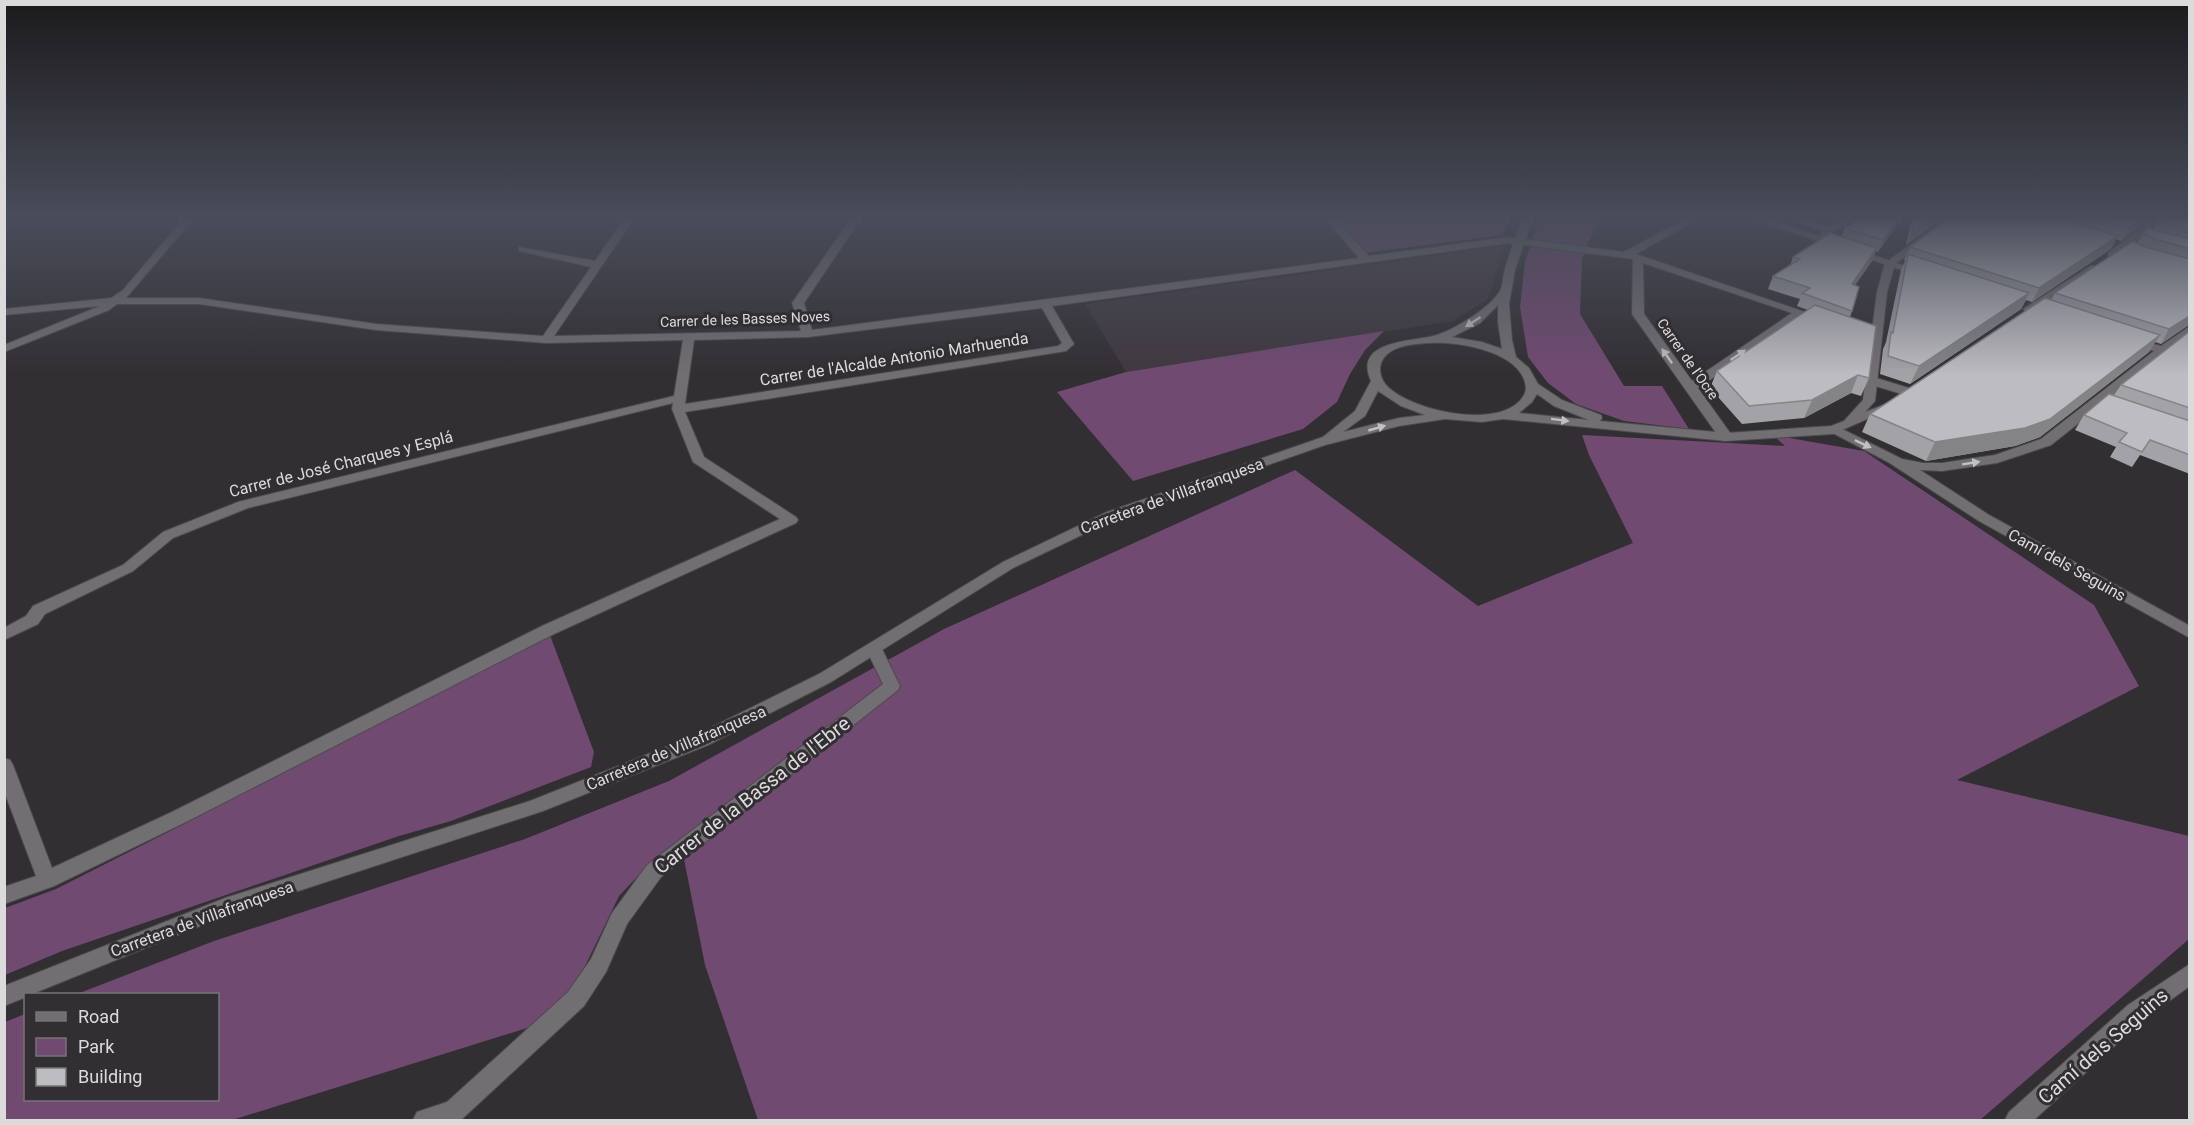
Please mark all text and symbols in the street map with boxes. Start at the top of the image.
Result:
street label: Carrer de les Basses Noves [660,308,830,330]
street label: Carrer de l'Ocre [1654,315,1722,403]
one-way arrow [1466,316,1482,328]
street label: Carrer de l'Alcalde Antonio Marhuenda [758,328,1030,390]
one-way arrow [1661,348,1673,364]
one-way arrow [1730,350,1746,361]
one-way arrow [1551,415,1570,425]
one-way arrow [1368,422,1386,432]
street label: Carrer de José Charques y Esplá [227,427,455,501]
one-way arrow [1855,439,1872,449]
street label: Carretera de Villafranquesa [1078,454,1266,538]
one-way arrow [1962,458,1981,467]
street label: Camí dels Seguins [2005,525,2129,605]
street label: Carretera de Villafranquesa [583,701,769,795]
street label: Carrer de la Bassa de l'Ebre [649,711,855,879]
street label: Carretera de Villafranquesa [108,877,296,961]
street label: Camí dels Seguins [2033,983,2173,1109]
legend [24,993,219,1101]
text: Road [78,1006,119,1027]
text: Park [78,1036,115,1057]
text: Building [78,1066,142,1087]

